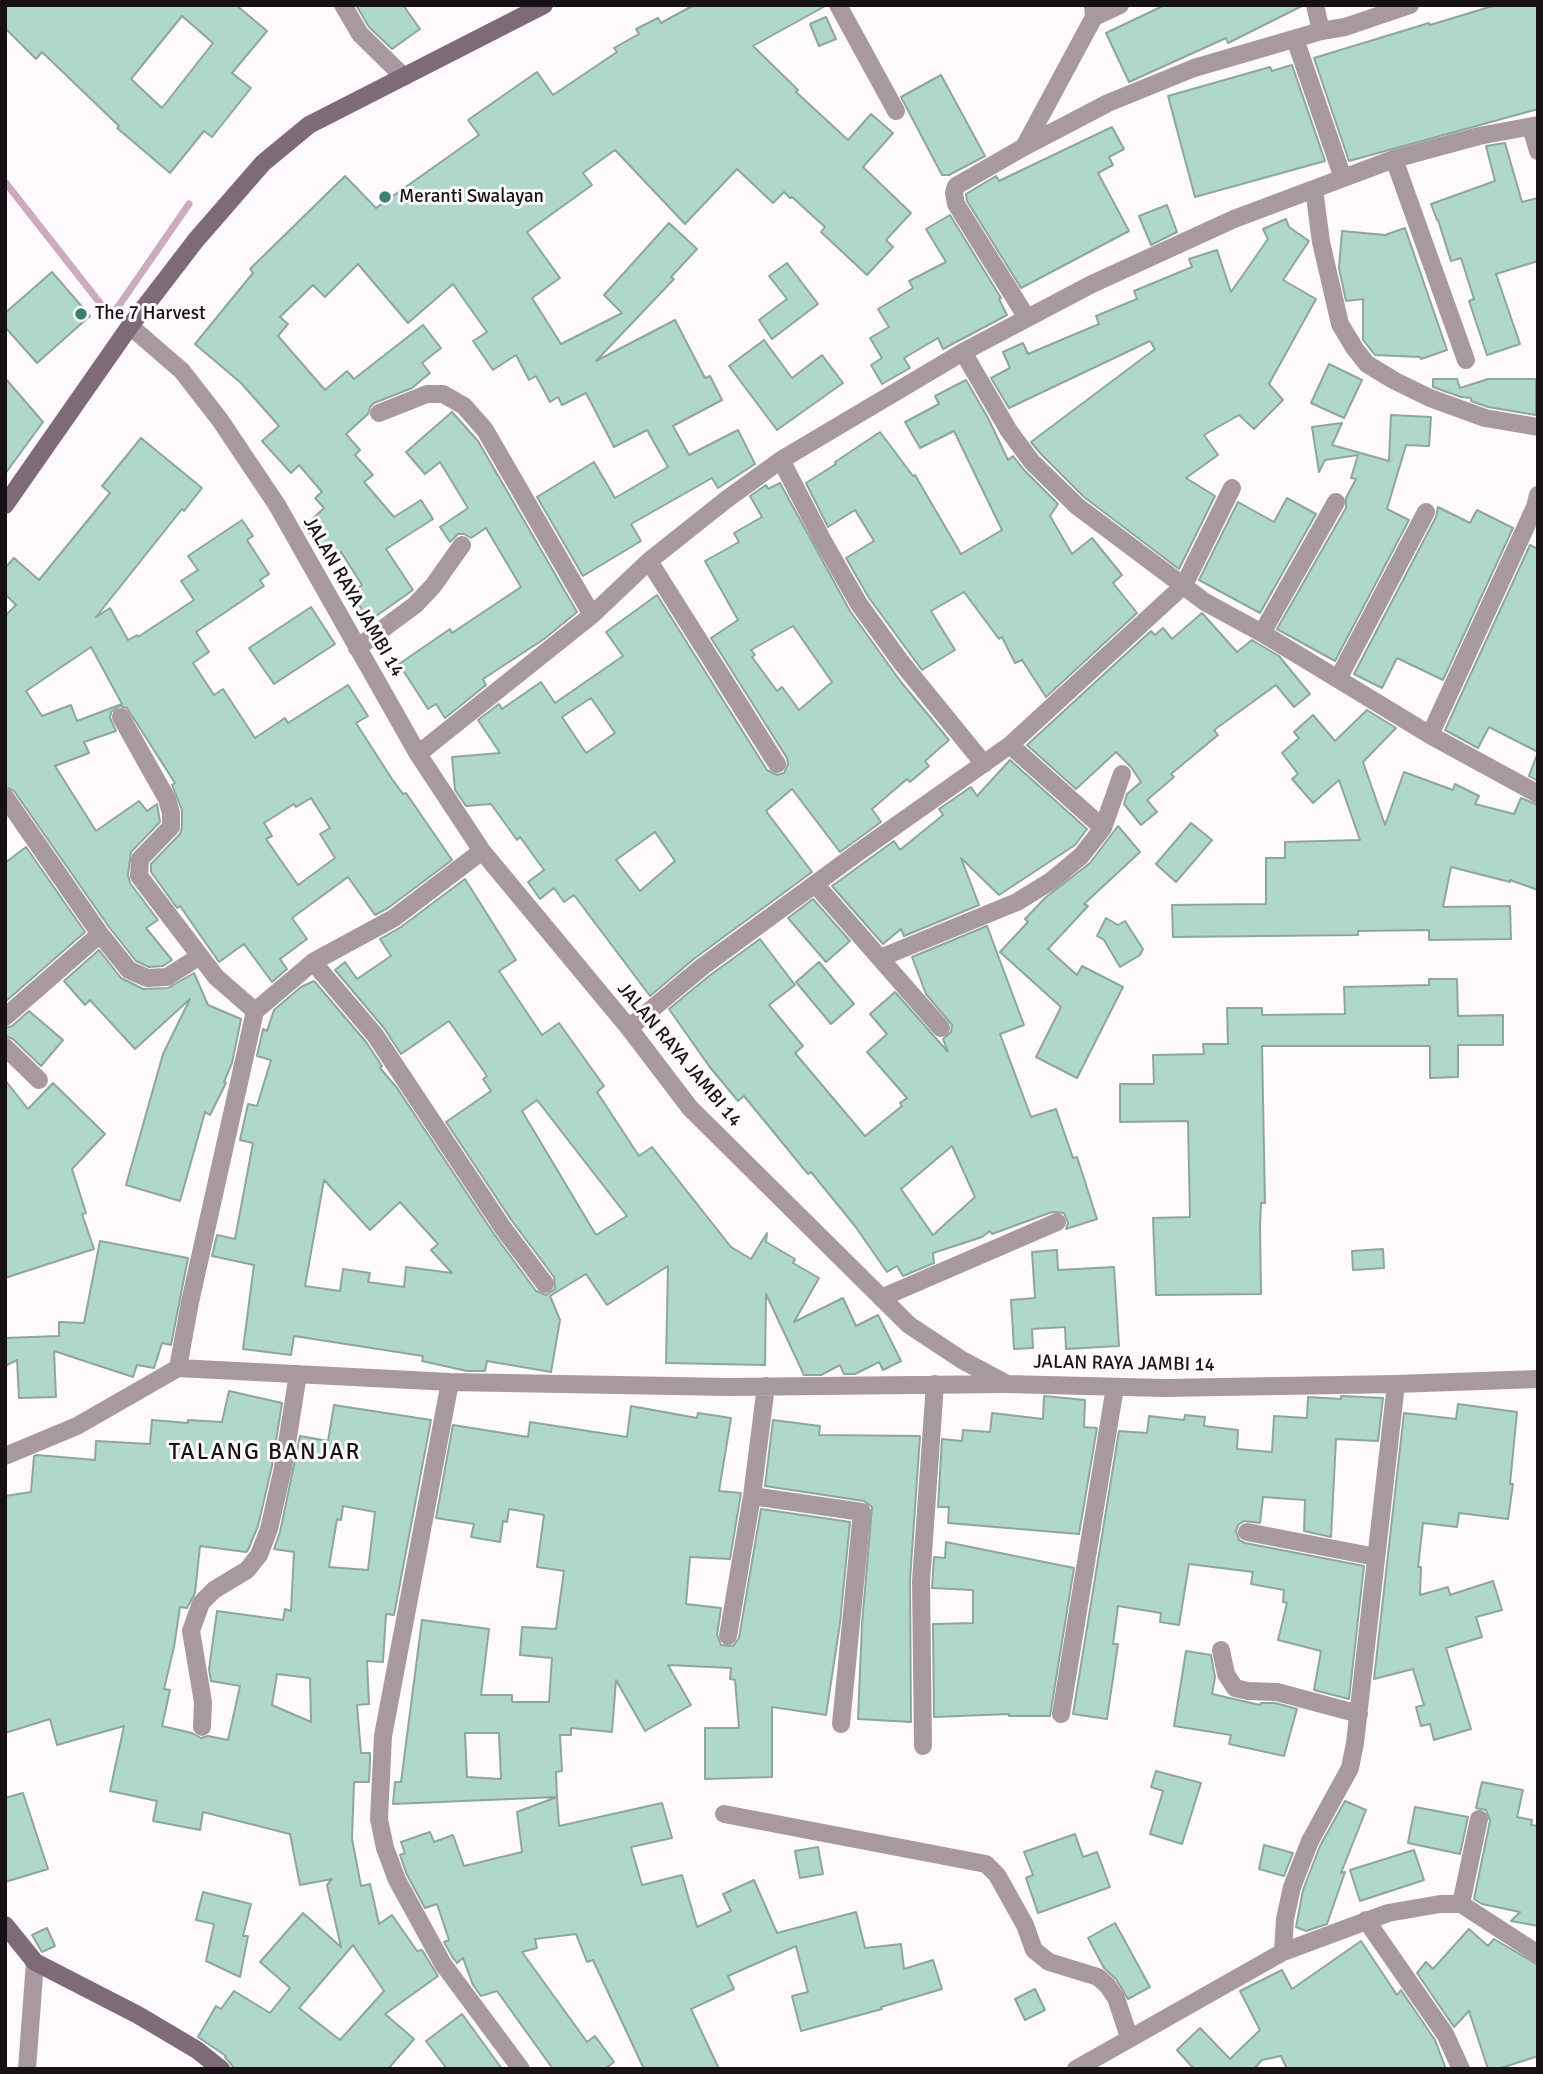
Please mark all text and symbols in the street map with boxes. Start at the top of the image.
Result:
place label: Meranti Swalayan [399,186,544,208]
marker: Meranti Swalayan [377,189,393,205]
place label: The 7 Harvest [95,303,206,325]
marker: The 7 Harvest [73,306,89,322]
street label: JALAN RAYA JAMBI 14 [298,513,408,681]
street label: JALAN RAYA JAMBI 14 [612,978,746,1132]
street label: JALAN RAYA JAMBI 14 [1033,1351,1215,1377]
district label: TALANG BANJAR [170,1439,360,1467]

